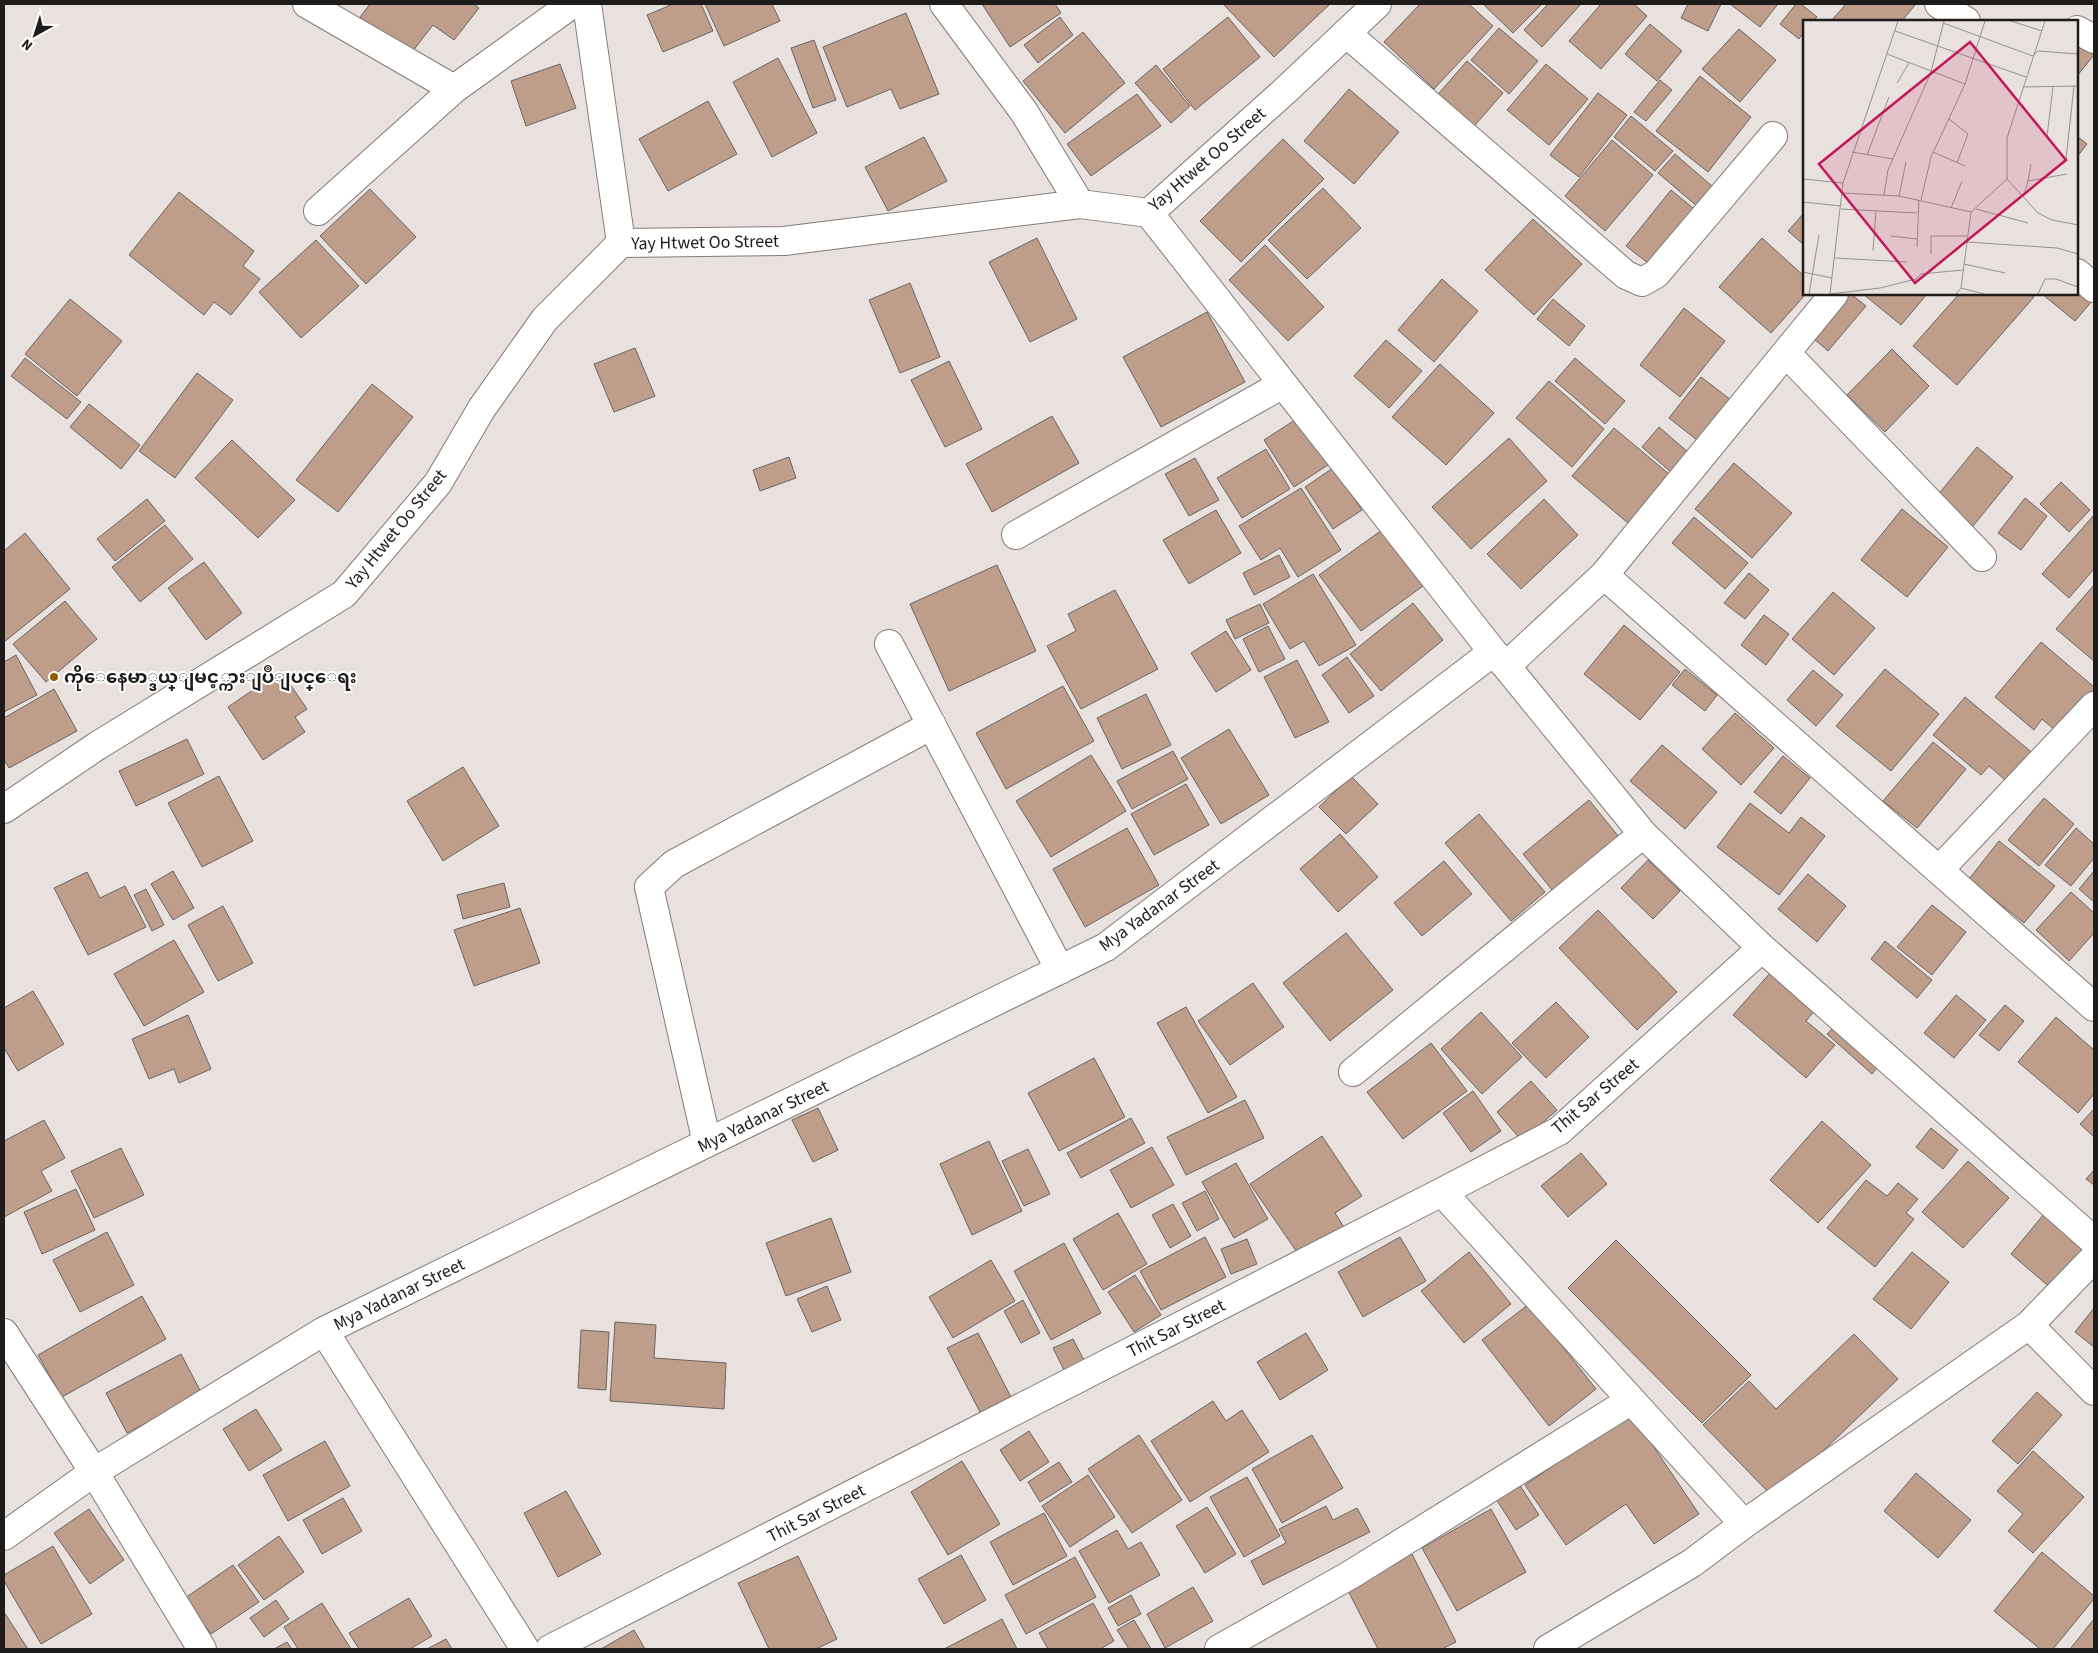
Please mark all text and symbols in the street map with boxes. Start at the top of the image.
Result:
north arrow [10,10,60,60]
inset map [1803,20,2078,295]
text: N [18,34,37,55]
street label: Yay Htwet Oo Street [1143,101,1271,218]
street label: Yay Htwet Oo Street [630,229,779,256]
street label: Yay Htwet Oo Street [339,464,453,595]
place label: ကိုေနေမာ္ဒယ္ျမင့္ကားျပဳျပင္ေရး [64,665,357,692]
marker: ကိုေနေမာ္ဒယ္ျမင့္ကားျပဳျပင္ေရး [48,671,60,683]
street label: Mya Yadanar Street [1094,853,1225,958]
street label: Thit Sar Street [1546,1052,1644,1140]
street label: Mya Yadanar Street [693,1074,833,1159]
street label: Mya Yadanar Street [329,1252,469,1337]
street label: Thit Sar Street [1123,1293,1230,1364]
street label: Thit Sar Street [763,1478,870,1549]

